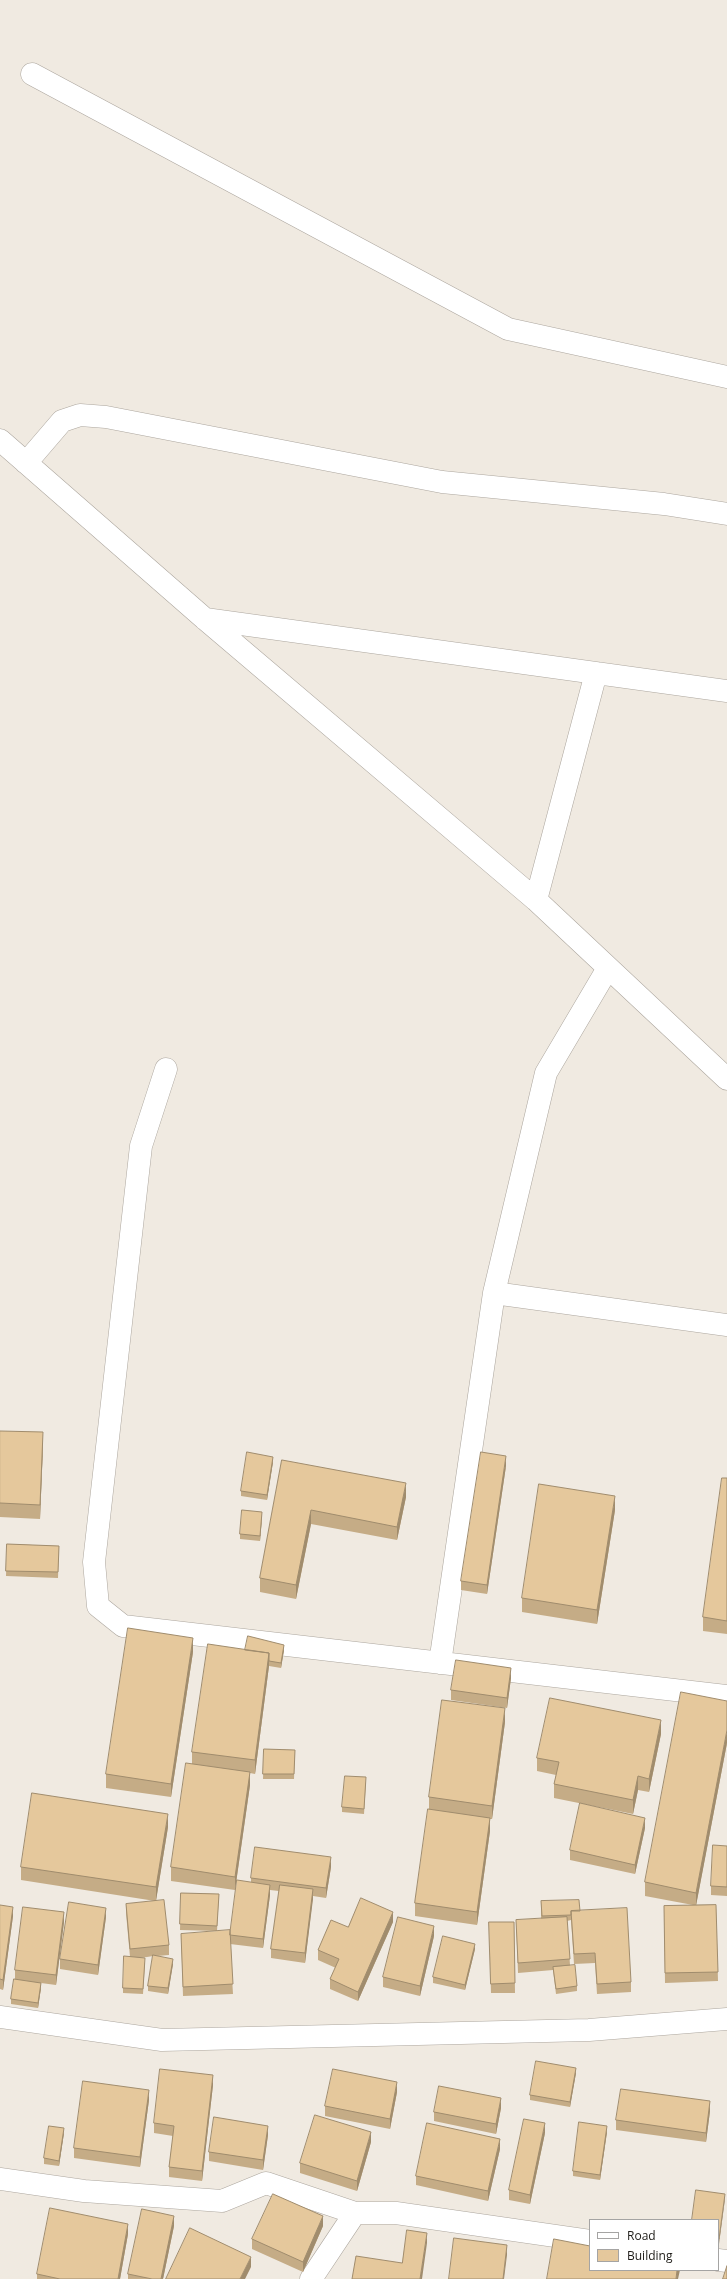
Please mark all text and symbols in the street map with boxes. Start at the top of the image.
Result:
legend [589,2219,719,2271]
text: Road [627,2227,656,2244]
text: Building [627,2247,672,2264]

